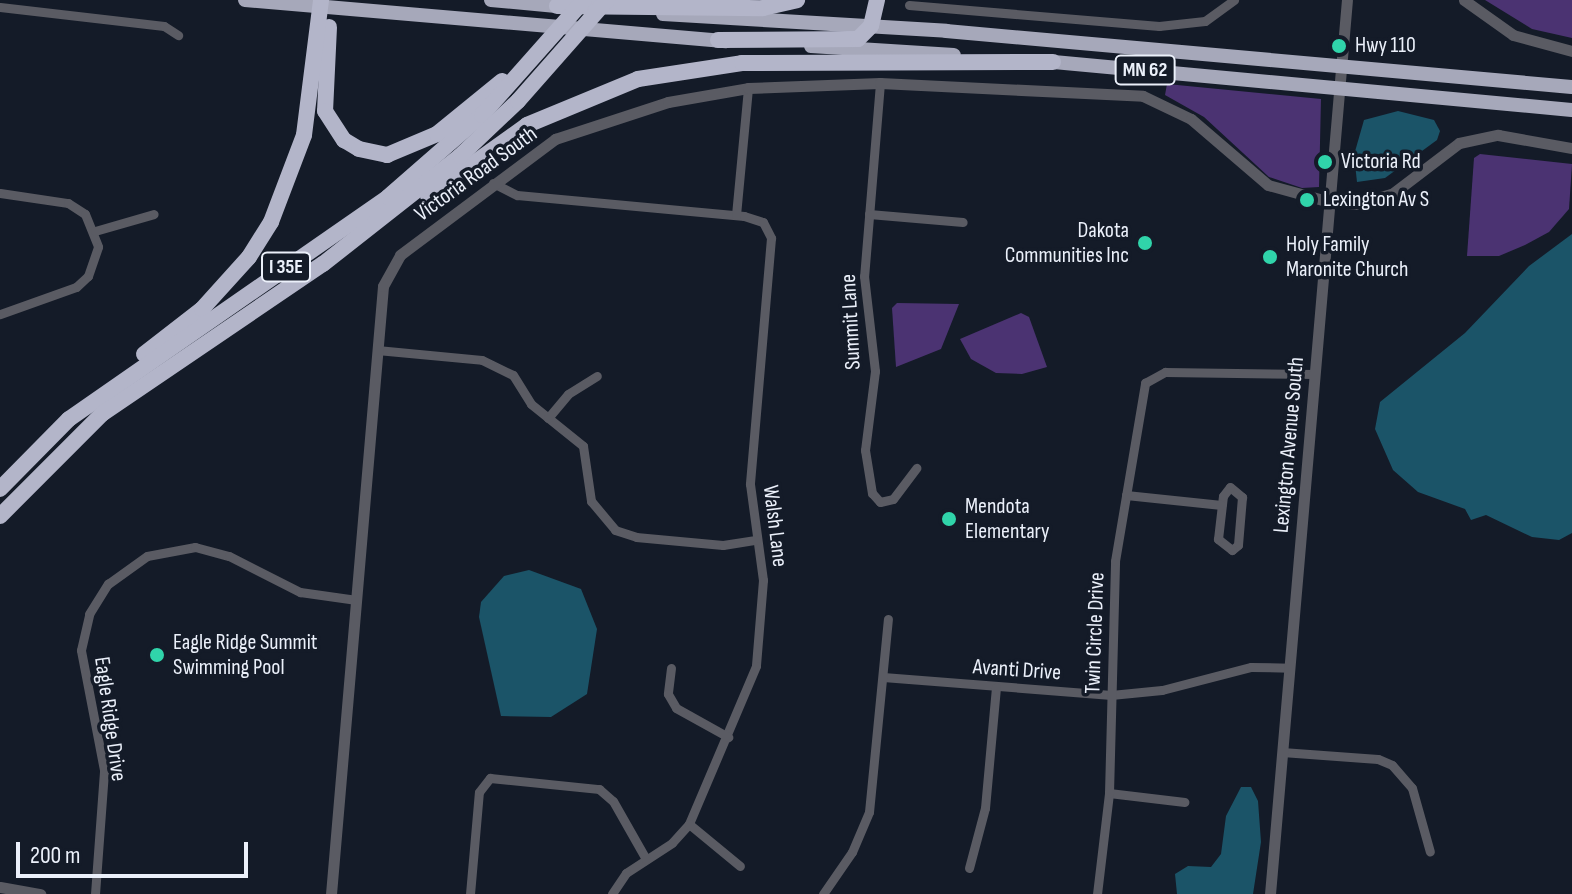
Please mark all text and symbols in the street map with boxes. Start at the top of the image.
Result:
place label: Hwy 110 [1355,33,1416,59]
marker: Hwy 110 [1330,37,1348,55]
road number: MN 62 [1113,54,1177,86]
street label: Victoria Road South [410,121,542,227]
place label: Victoria Rd [1341,149,1421,175]
marker: Victoria Rd [1316,153,1334,171]
place label: Lexington Av S [1323,187,1429,213]
marker: Lexington Av S [1298,191,1316,209]
place label: Dakota Communities Inc [1005,217,1129,268]
place label: Holy Family Maronite Church [1286,231,1408,282]
marker: Dakota Communities Inc [1136,234,1154,252]
marker: Holy Family Maronite Church [1261,248,1279,266]
road number: I 35E [260,251,312,283]
street label: Summit Lane [835,273,867,371]
street label: Lexington Avenue South [1268,356,1310,534]
street label: Walsh Lane [757,484,793,568]
place label: Mendota Elementary [965,493,1050,544]
marker: Mendota Elementary [940,510,958,528]
street label: Twin Circle Drive [1080,572,1110,694]
place label: Eagle Ridge Summit Swimming Pool [173,629,318,680]
marker: Eagle Ridge Summit Swimming Pool [148,646,166,664]
street label: Avanti Drive [972,654,1062,686]
street label: Eagle Ridge Drive [88,655,132,783]
scale bar [20,826,252,876]
text: 200 m [30,841,81,870]

